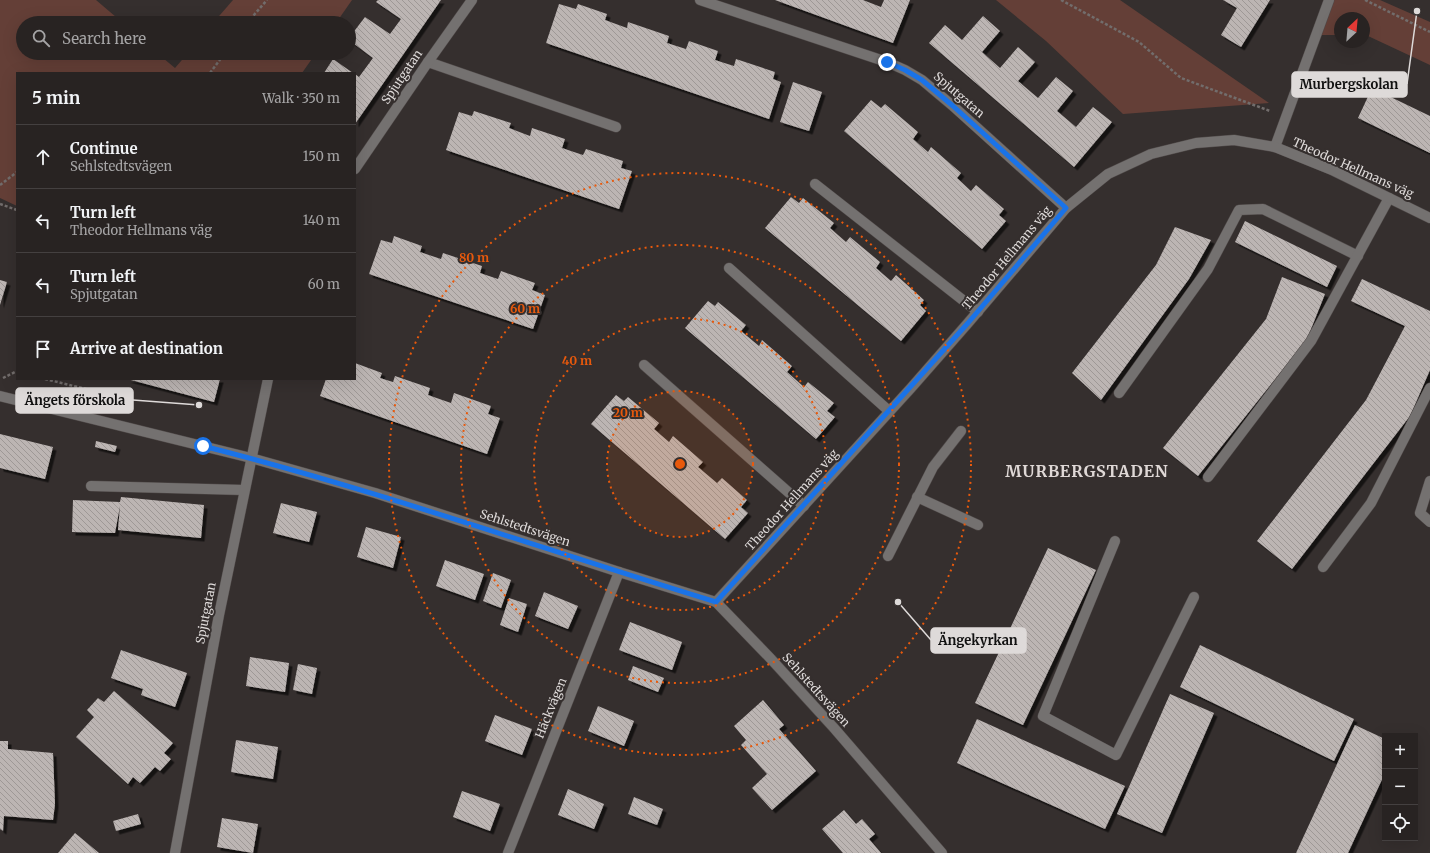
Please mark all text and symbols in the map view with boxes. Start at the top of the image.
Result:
north arrow [1334,12,1370,48]
search box [16,16,356,60]
icon: search [30,27,52,49]
text: Search here [62,29,146,48]
street label: Spjutgatan [378,47,425,107]
route end [878,53,896,71]
street label: Spjutgatan [931,68,988,121]
callout: Murbergskolan [1292,72,1407,97]
text: Murbergskolan [1300,76,1399,93]
text: 5 min [32,87,80,109]
text: Walk · 350 m [262,90,340,107]
street label: Theodor Hellmans väg [1290,134,1417,201]
text: Continue [70,139,138,158]
icon: ahead [32,146,54,168]
text: 150 m [303,148,340,165]
text: Sehlstedtsvägen [70,158,172,175]
street label: Theodor Hellmans väg [959,202,1055,313]
text: Turn left [70,203,136,222]
icon: left [32,210,54,232]
text: 140 m [303,212,340,229]
text: Theodor Hellmans väg [70,222,212,239]
text: 80 m [459,250,489,265]
text: Turn left [70,267,136,286]
icon: left [32,274,54,296]
text: 60 m [308,276,340,293]
text: Spjutgatan [70,286,138,303]
text: 60 m [510,301,540,316]
icon: arrive [32,338,54,360]
text: Arrive at destination [70,339,223,358]
text: 40 m [562,353,592,368]
callout: Ängets förskola [16,388,133,413]
text: Ängets förskola [24,391,125,409]
text: 20 m [613,405,643,420]
route start [194,437,212,455]
street label: Theodor Hellmans väg [742,445,842,553]
centre of rings [673,457,687,471]
district label: MURBERGSTADEN [1005,461,1169,481]
street label: Sehlstedtsvägen [478,506,572,549]
street label: Spjutgatan [192,581,219,645]
callout: Ängekyrkan [931,628,1026,653]
text: Ängekyrkan [937,631,1018,649]
street label: Sehlstedtsvägen [779,650,853,730]
street label: Häckvägen [532,675,570,740]
map controls [1382,733,1418,841]
button: + [1382,733,1418,769]
button: − [1382,769,1418,805]
button: locate [1382,805,1418,841]

